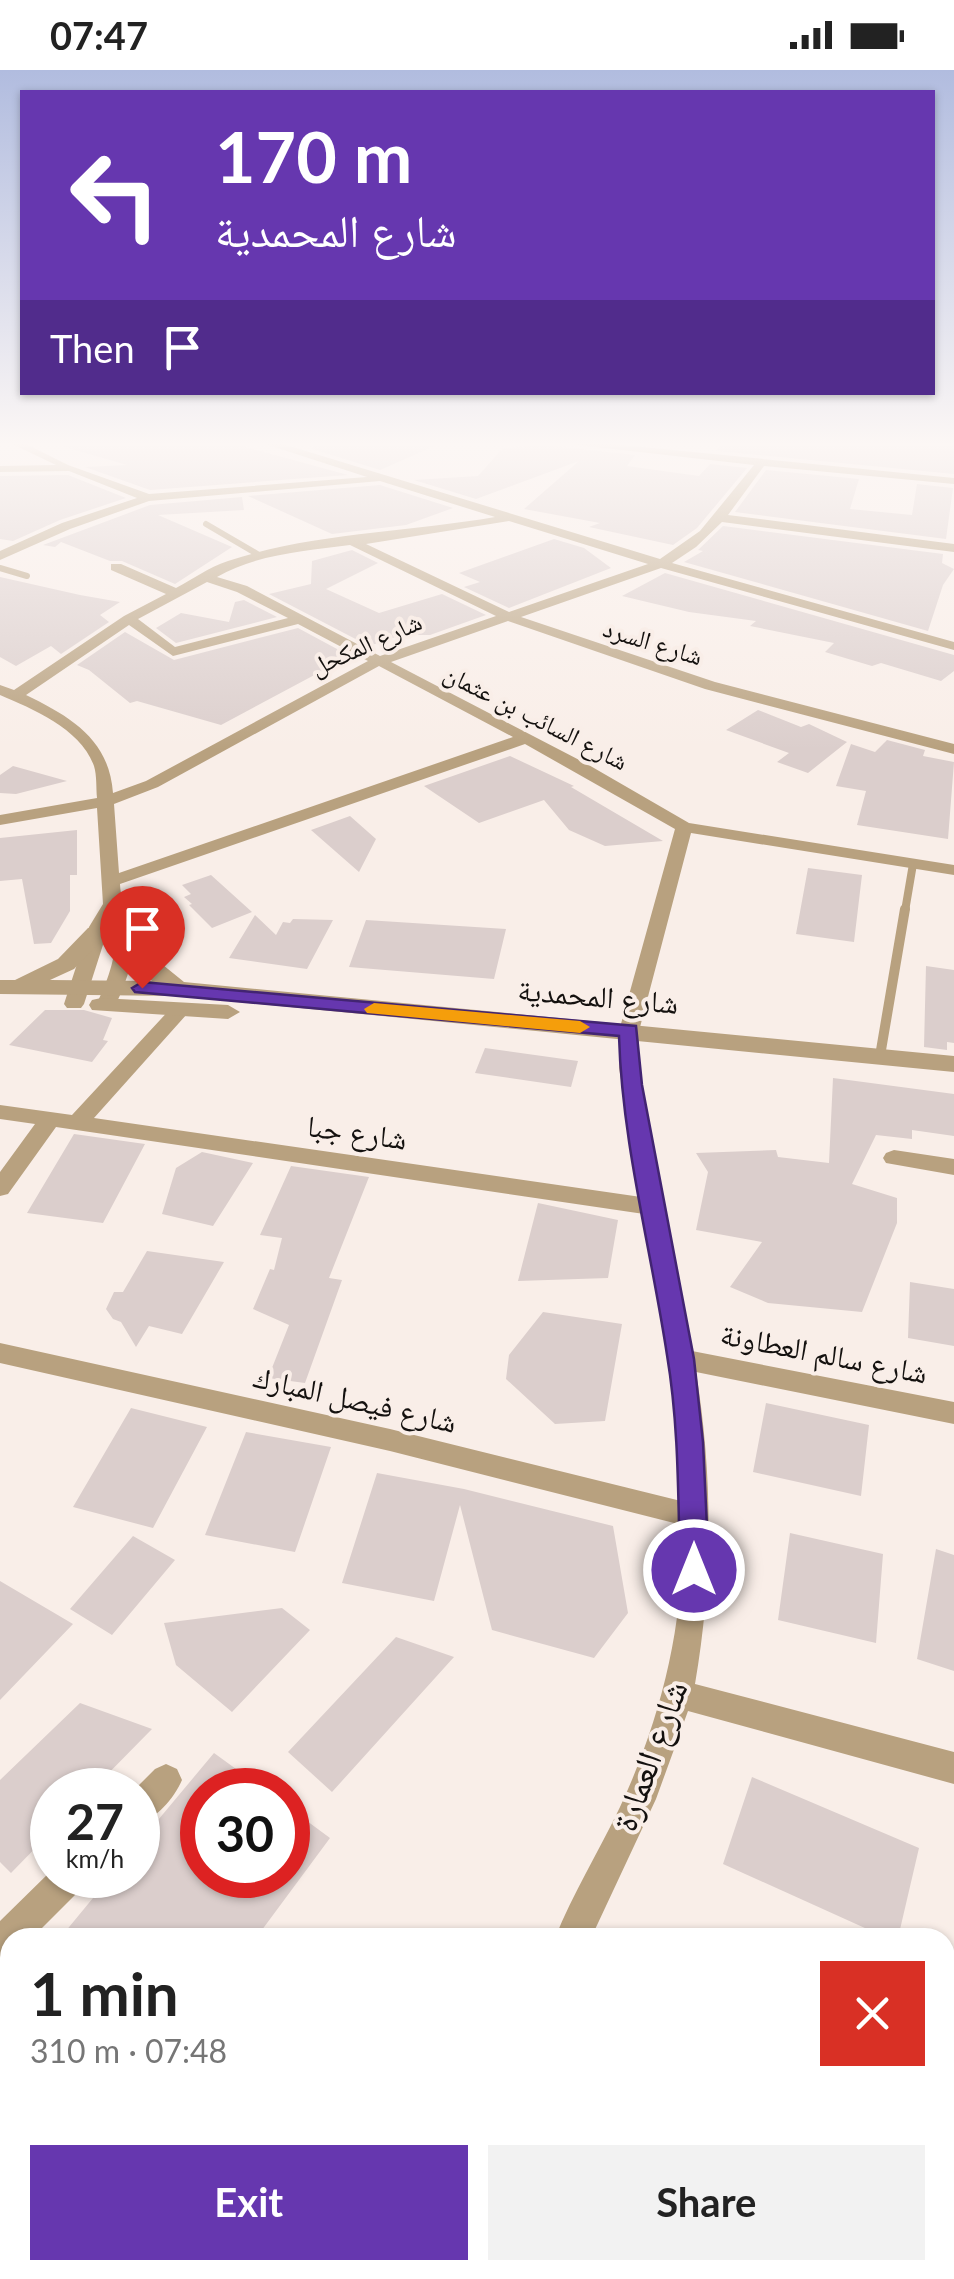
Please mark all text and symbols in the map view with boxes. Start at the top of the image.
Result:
text: 07:47 [50,12,148,58]
text: 170 m [215,114,412,198]
icon: left [50,130,180,260]
text: شارع المحمدية [215,203,457,257]
icon: arrive [155,320,210,375]
text: Then [50,325,135,371]
street label: شارع المكحل [305,605,427,683]
street label: شارع السرد [599,612,707,672]
street label: شارع السائب بن عثمان [438,657,634,777]
pin [100,886,185,989]
icon: arrive [115,901,170,956]
street label: شارع المحمدية [516,970,680,1023]
street label: شارع جبا [305,1106,409,1159]
street label: شارع سالم العطاونة [717,1314,931,1394]
street label: شارع فيصل المبارك [250,1357,461,1442]
position arrow [642,1518,746,1622]
street label: شارع العمارة [602,1674,697,1837]
speed limit sign: 30 [180,1768,310,1898]
text: 27 [66,1791,124,1851]
text: km/h [66,1843,124,1873]
text: 1 min [30,1957,179,2029]
button: close [820,1961,925,2066]
text: 310 m · 07:48 [30,2031,227,2070]
button: Exit [30,2145,468,2260]
button: Share [488,2145,925,2260]

